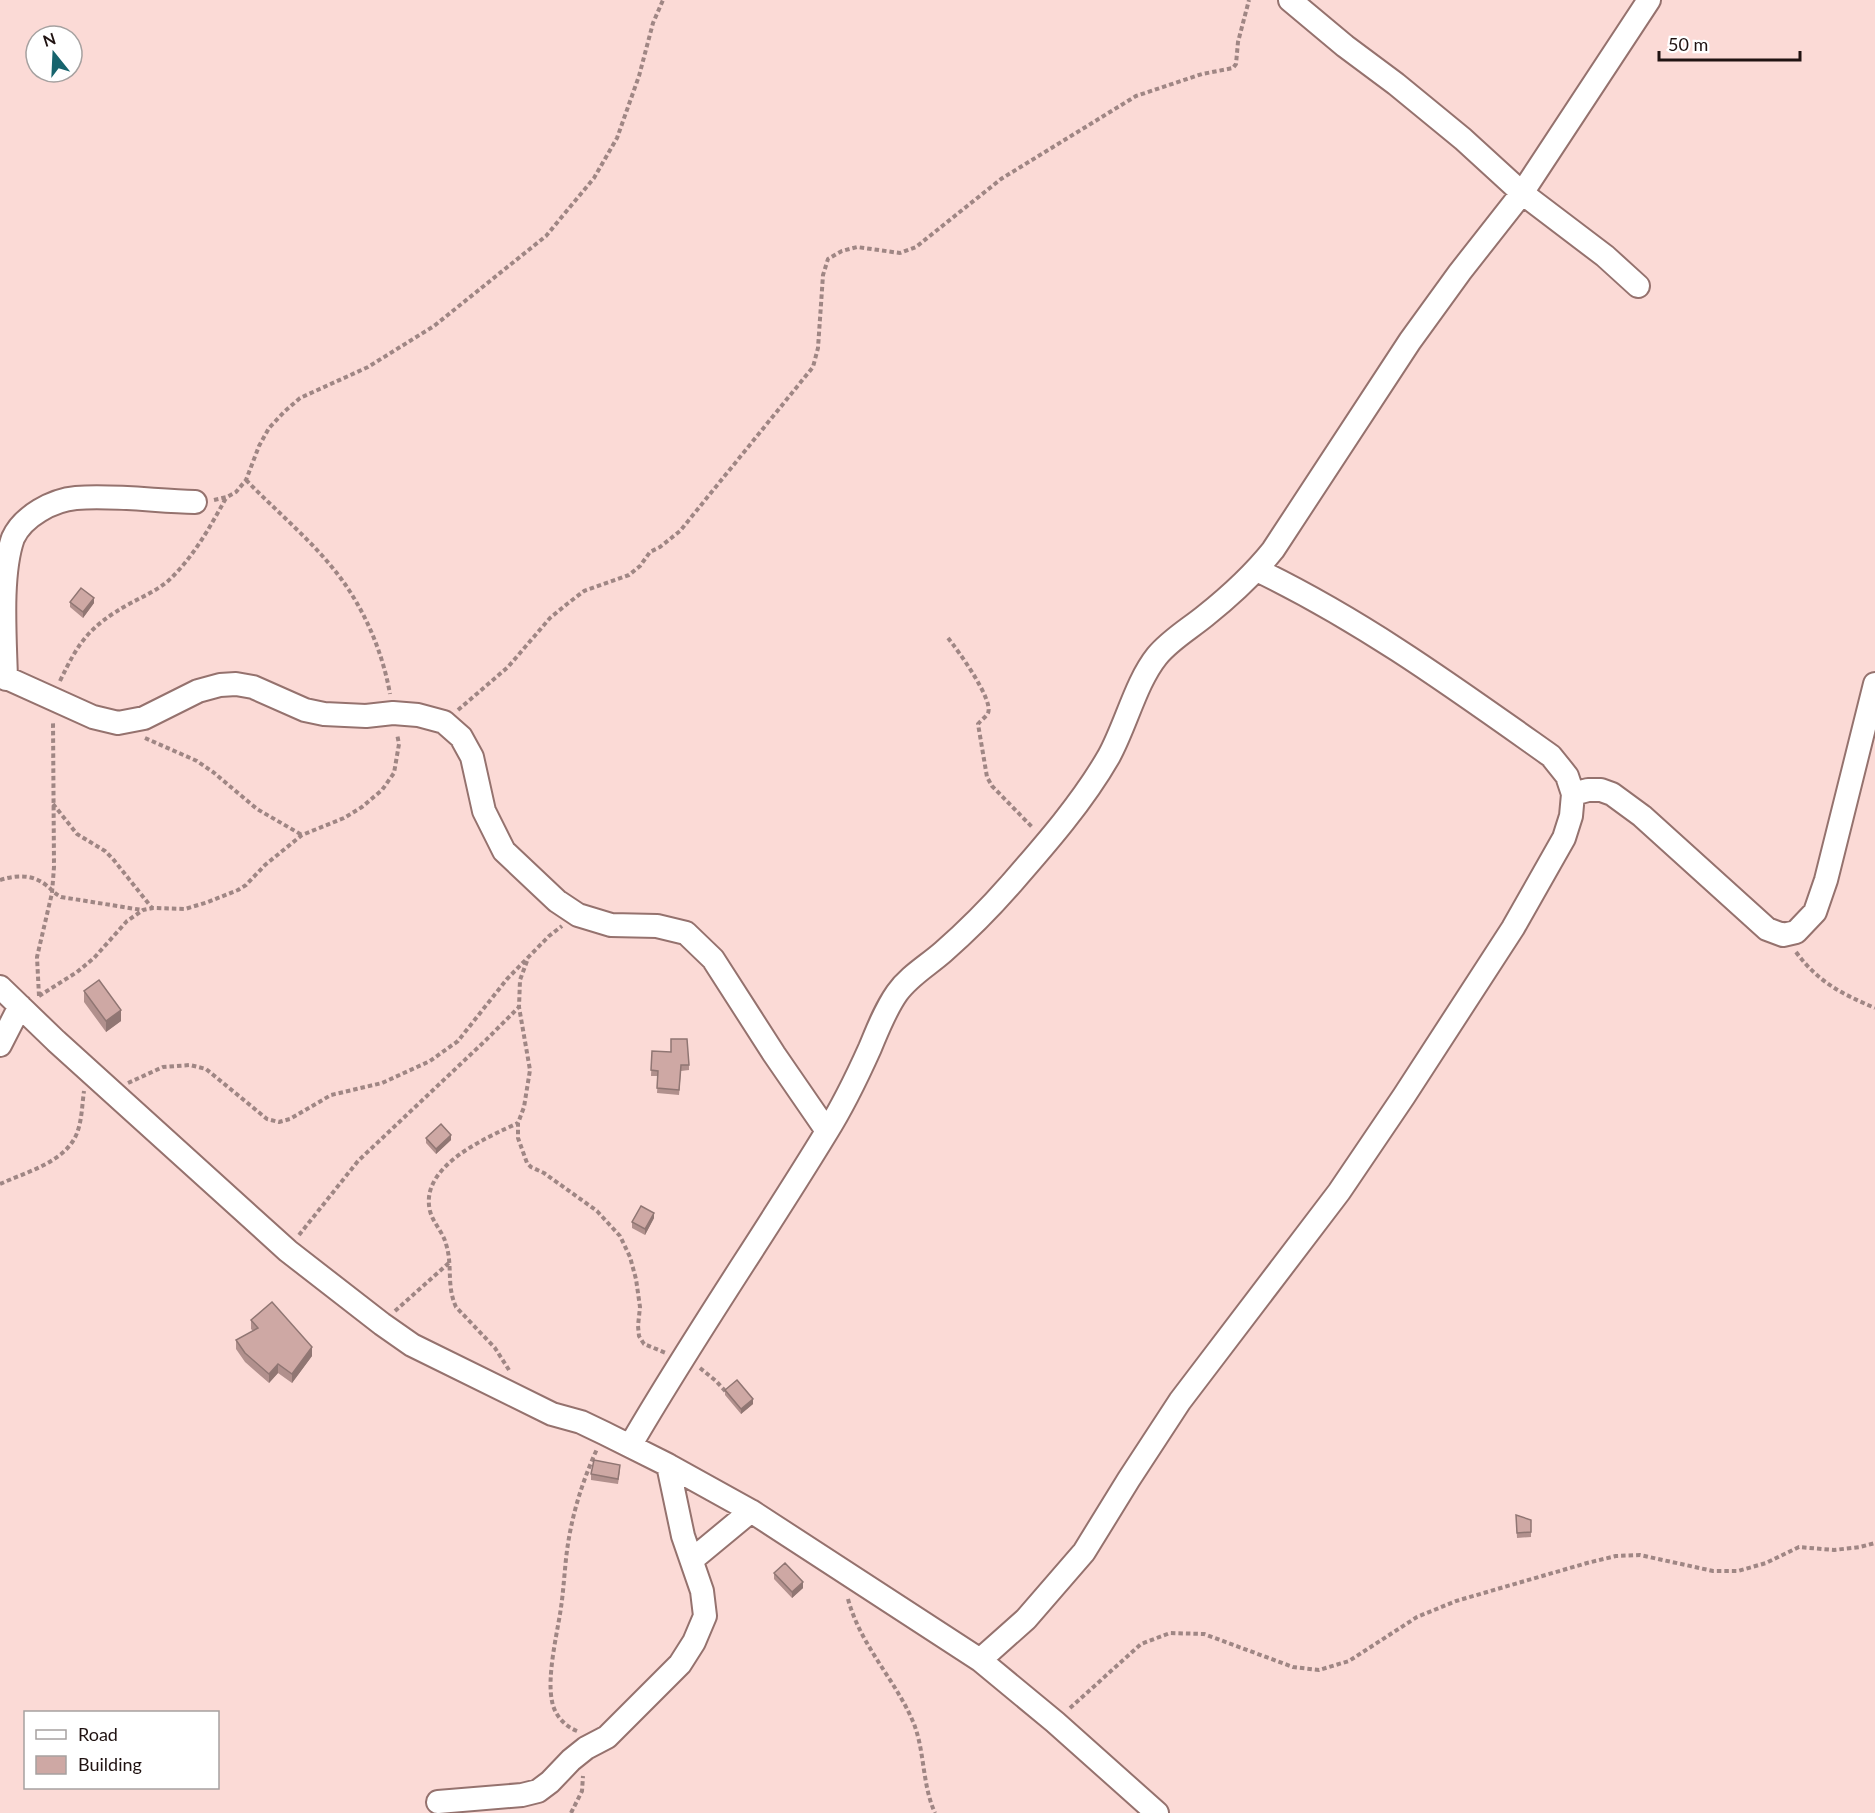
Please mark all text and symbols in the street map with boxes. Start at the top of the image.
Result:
north arrow [24,24,84,84]
scale bar [1659,24,1800,62]
text: N [40,28,58,50]
text: 50 m [1668,33,1708,55]
legend [24,1711,219,1789]
text: Road [78,1723,118,1745]
text: Building [78,1753,142,1775]

